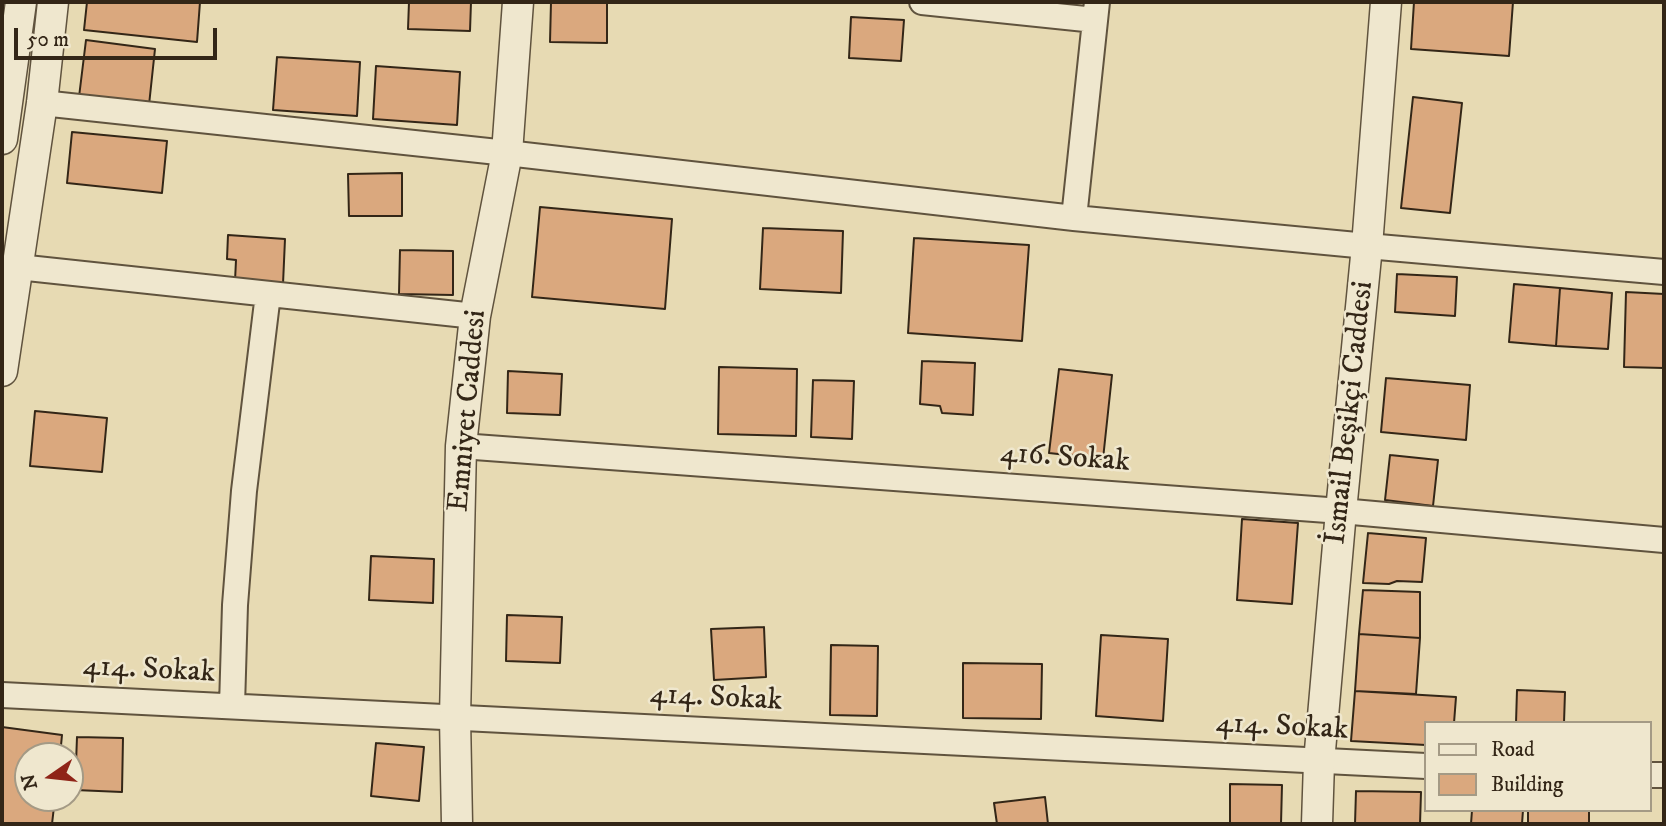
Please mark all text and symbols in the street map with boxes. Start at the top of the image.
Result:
scale bar [18,14,220,58]
text: 50 m [27,27,69,53]
street label: İsmail Beşikçi Caddesi [1319,280,1383,546]
street label: Emniyet Caddesi [442,308,496,514]
street label: 416. Sokak [999,437,1131,481]
street label: 414. Sokak [82,650,216,692]
street label: 414. Sokak [649,678,783,720]
street label: 414. Sokak [1215,707,1349,749]
legend [1424,721,1652,812]
text: Road [1491,737,1535,763]
north arrow [14,742,84,812]
text: N [17,771,43,792]
text: Building [1491,772,1563,798]

